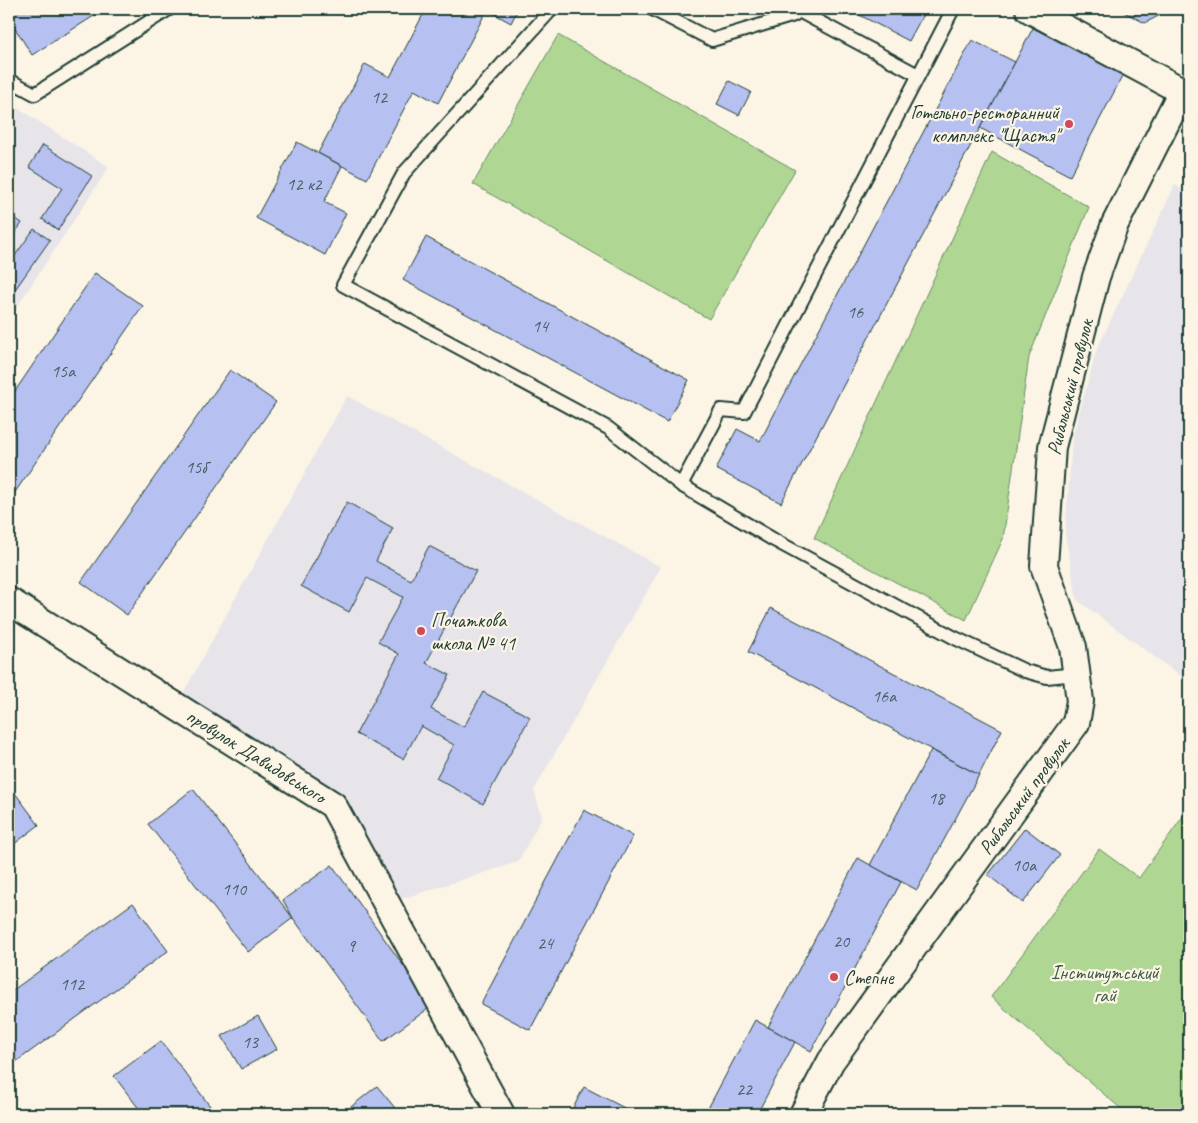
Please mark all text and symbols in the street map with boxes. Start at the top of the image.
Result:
house number: 12 [371,86,389,108]
place label: Готельно-ресторанний комплекс "Щастя" [910,100,1063,148]
marker: Готельно-ресторанний комплекс "Щастя" [1063,118,1075,130]
house number: 12 к2 [286,173,324,195]
house number: 16 [847,301,864,323]
house number: 14 [532,315,550,337]
street label: Рибальський провулок [1041,315,1099,457]
house number: 15а [51,360,76,382]
house number: 15б [185,456,211,478]
place label: Початкова школа № 41 [431,608,516,656]
marker: Початкова школа № 41 [415,625,427,637]
house number: 16а [872,685,897,707]
street label: провулок Давидовського [182,703,332,810]
street label: Рибальський провулок [973,731,1076,859]
house number: 18 [928,787,946,809]
house number: 10а [1012,854,1037,876]
house number: 110 [222,878,248,900]
house number: 20 [833,930,851,952]
house number: 24 [537,932,555,954]
house number: 9 [347,935,357,957]
park label: Інститутський гай [1051,960,1161,1008]
place label: Степне [844,965,895,990]
marker: Степне [828,971,840,983]
house number: 112 [60,973,86,995]
house number: 13 [242,1031,260,1053]
house number: 22 [736,1078,754,1100]

